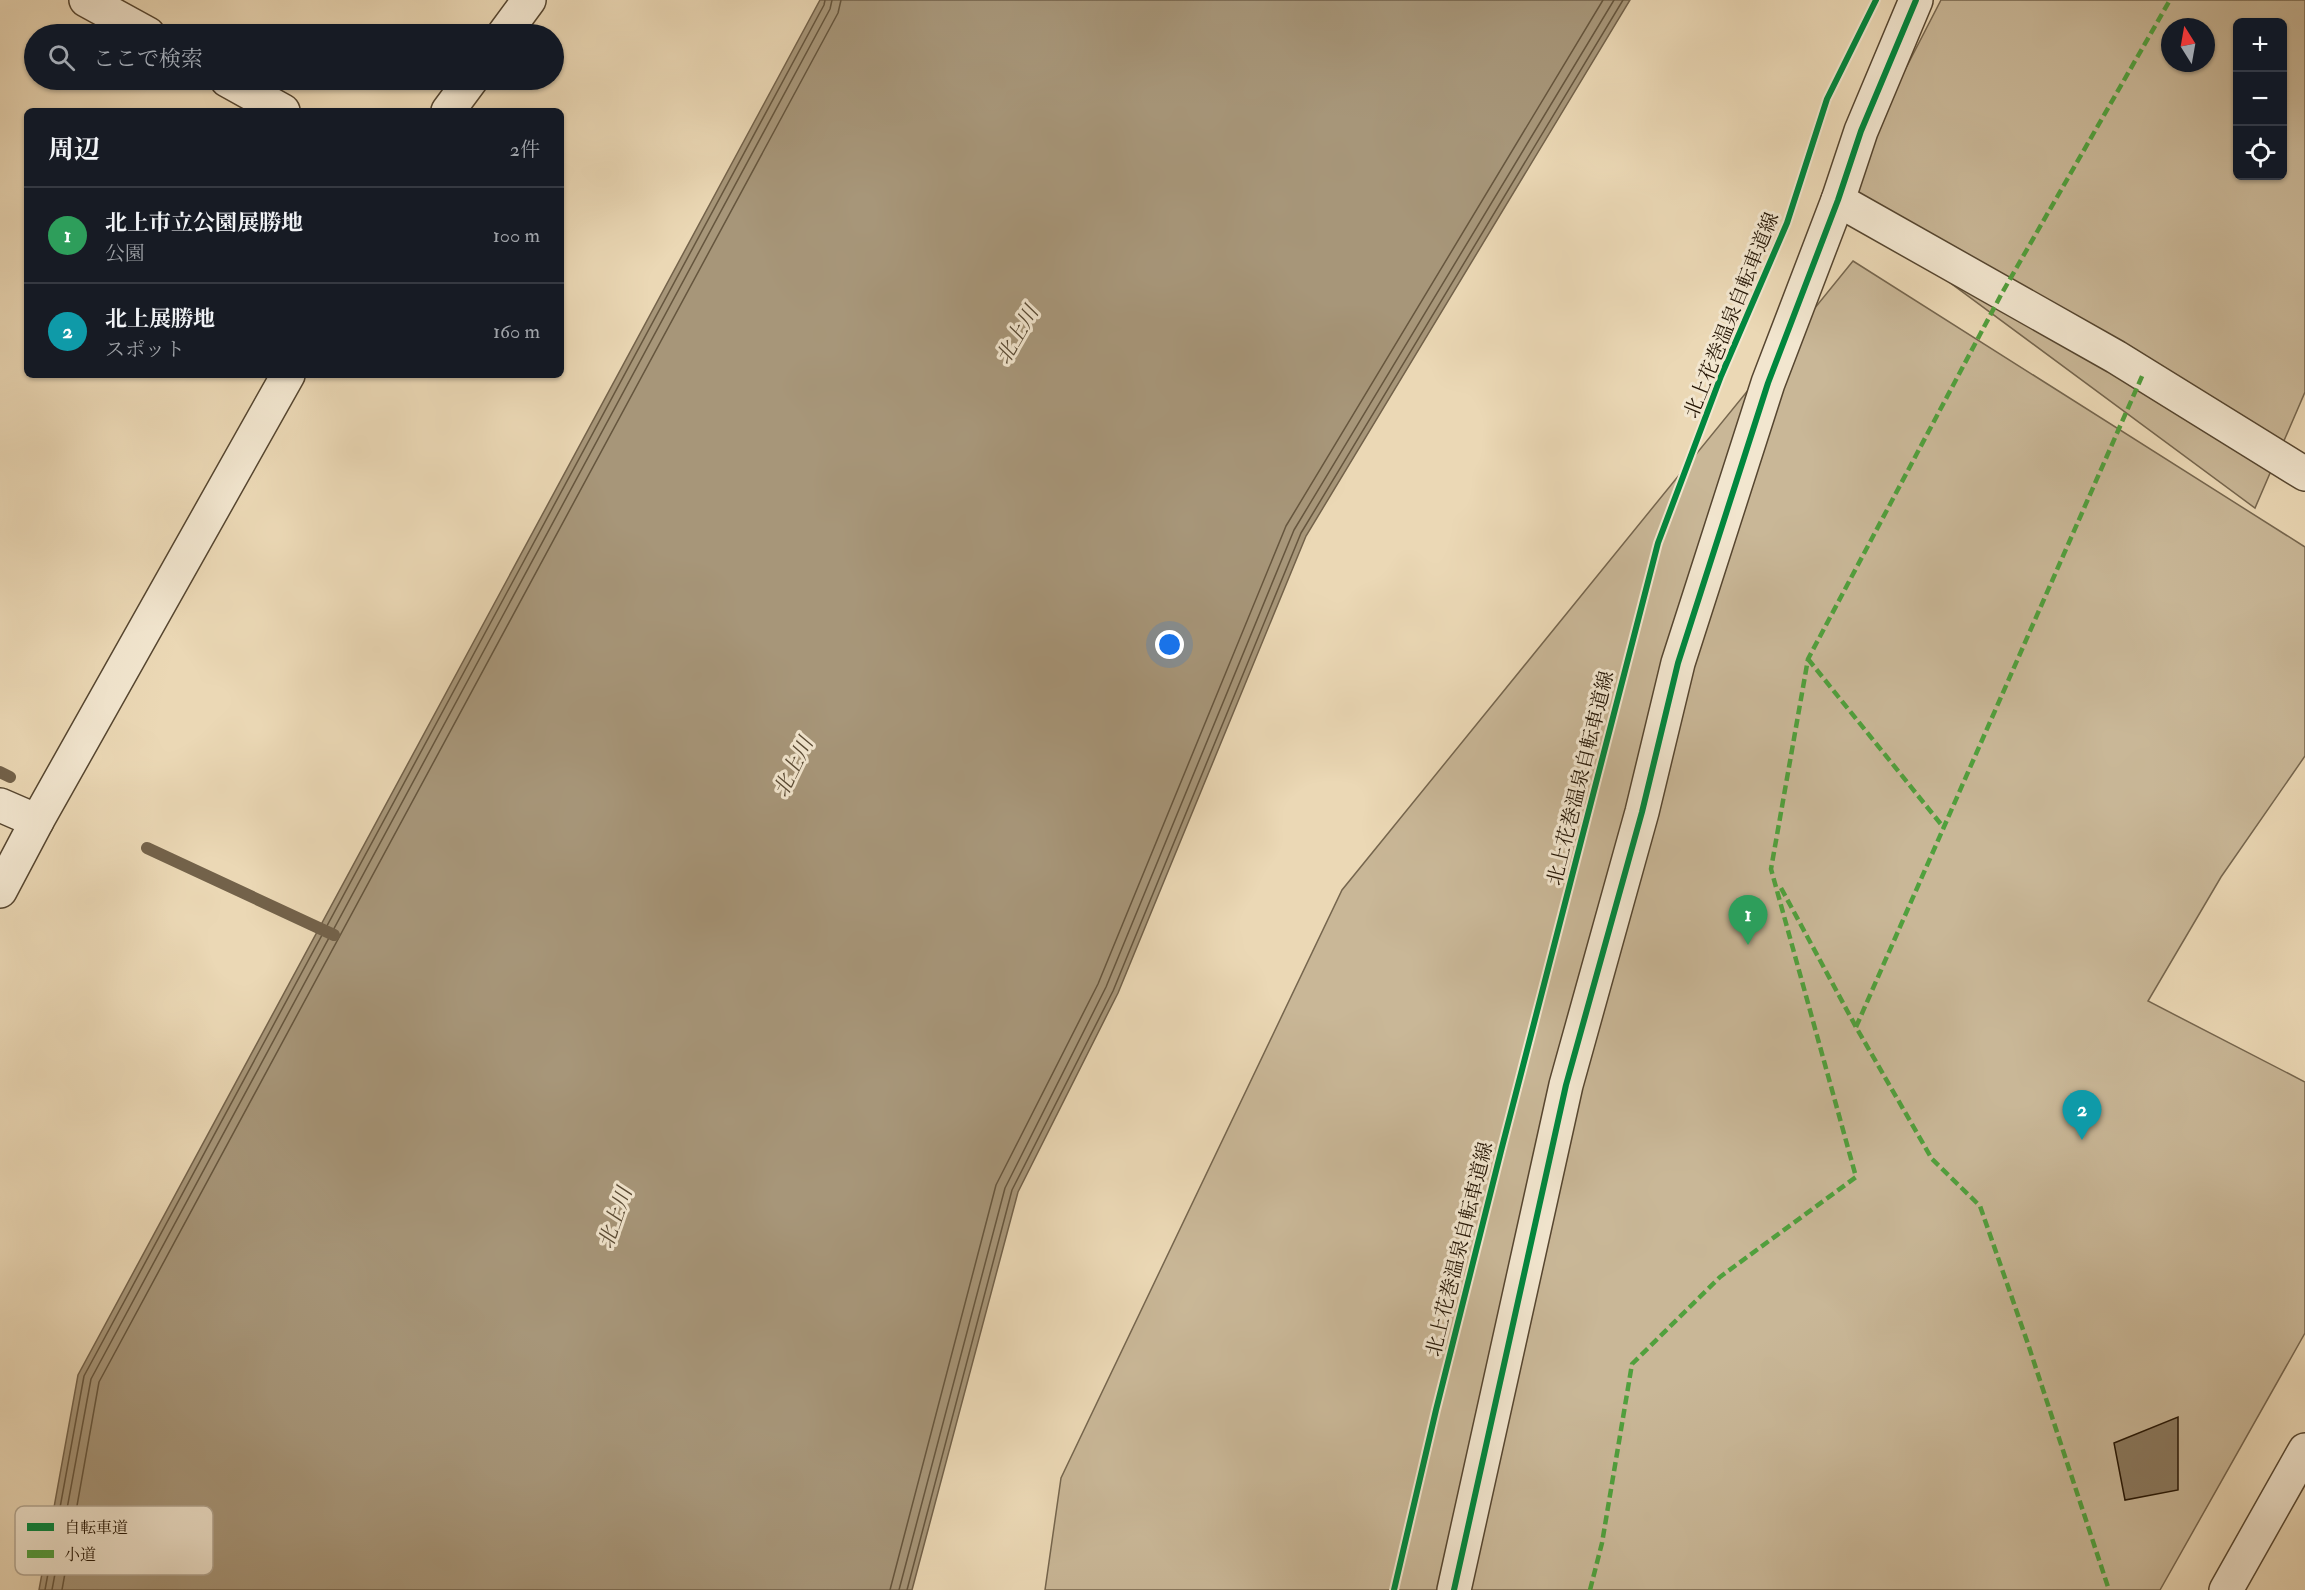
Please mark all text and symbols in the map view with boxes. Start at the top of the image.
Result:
north arrow [2161,18,2215,72]
map controls [2233,18,2287,180]
button: + [2233,18,2287,72]
search box [24,24,564,90]
icon: search [45,41,78,74]
text: ここで検索 [93,45,203,73]
button: − [2233,72,2287,126]
button: locate [2233,126,2287,180]
text: 周辺 [48,134,100,166]
text: 2件 [510,137,540,162]
text: 北上市立公園展勝地 [105,209,303,237]
street label: 北上花巻温泉自転車道線 [1679,209,1784,422]
text: 1 [64,223,71,248]
text: 100 m [493,223,540,248]
text: 公園 [105,241,145,266]
water label: 北上川 [990,299,1046,369]
text: 北上展勝地 [105,305,215,333]
text: 2 [62,319,73,344]
text: 160 m [493,319,540,344]
text: スポット [105,337,185,362]
your location [1155,630,1184,659]
street label: 北上花巻温泉自転車道線 [1542,668,1619,888]
water label: 北上川 [768,731,820,801]
pin: 1 [1728,896,1768,945]
pin: 2 [2062,1090,2102,1140]
street label: 北上花巻温泉自転車道線 [1421,1139,1498,1359]
water label: 北上川 [592,1182,639,1252]
legend [15,1506,213,1575]
text: 自転車道 [64,1518,128,1538]
text: 小道 [64,1545,96,1565]

